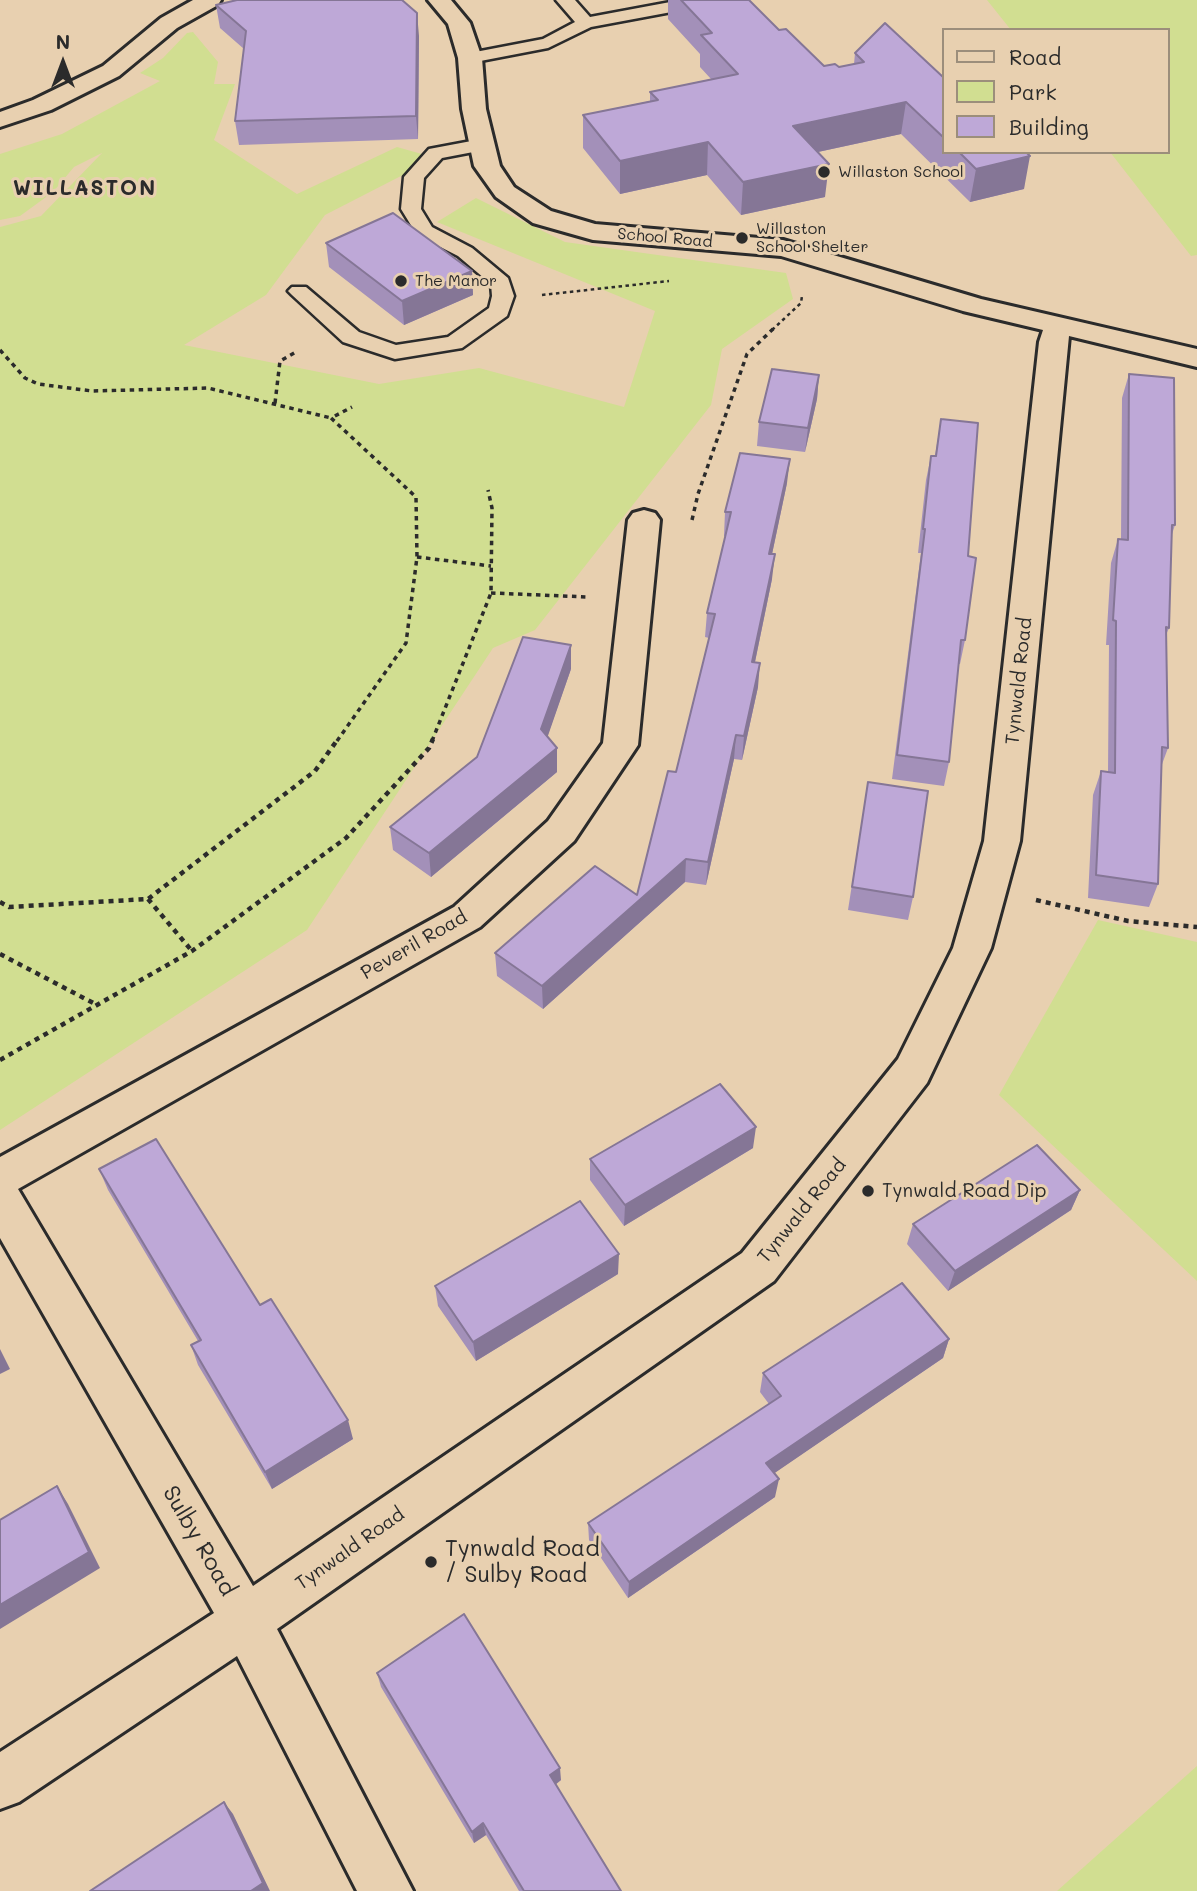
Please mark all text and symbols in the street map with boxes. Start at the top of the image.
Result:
north arrow [28,28,98,98]
legend [942,28,1169,154]
text: N [56,29,70,54]
text: Road [1009,43,1061,70]
text: Park [1009,78,1057,105]
text: Building [1009,113,1089,140]
place label: Willaston School [838,162,964,182]
marker: Willaston School [816,164,832,180]
district label: WILLASTON [14,176,156,202]
place label: Willaston School Shelter [756,219,868,257]
street label: School Road [617,224,713,252]
marker: Willaston School Shelter [734,230,750,246]
place label: The Manor [415,271,497,291]
marker: The Manor [393,273,409,289]
street label: Tynwald Road [1001,616,1037,746]
street label: Peveril Road [357,905,471,985]
street label: Tynwald Road [753,1154,851,1268]
place label: Tynwald Road Dip [882,1180,1047,1202]
marker: Tynwald Road Dip [860,1183,876,1199]
street label: Sulby Road [156,1481,242,1601]
street label: Tynwald Road [291,1503,409,1595]
place label: Tynwald Road / Sulby Road [445,1535,600,1589]
marker: Tynwald Road / Sulby Road [423,1554,439,1570]

